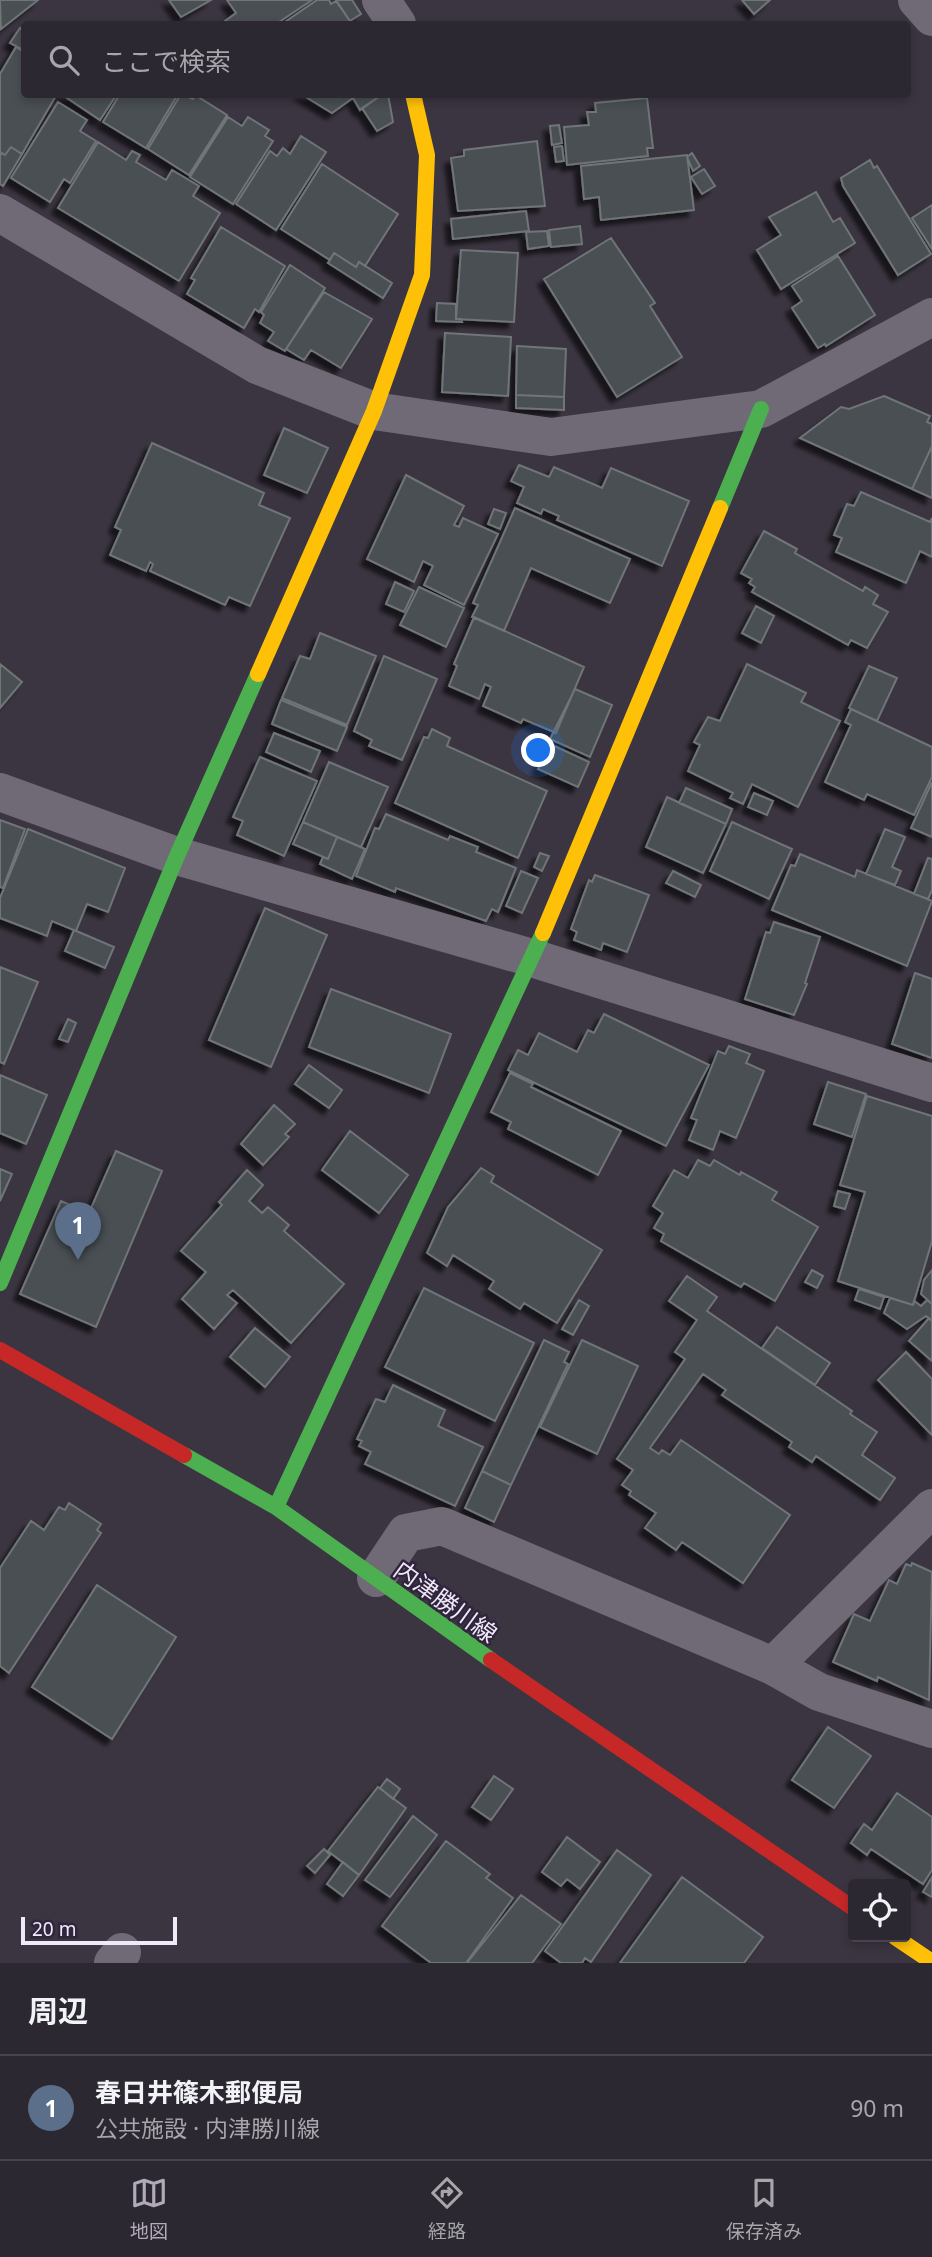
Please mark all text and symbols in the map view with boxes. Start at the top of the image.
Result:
search box [21,21,911,98]
icon: search [45,41,83,79]
text: ここで検索 [101,43,231,79]
your location [521,733,555,767]
pin: 1 [55,1202,101,1260]
street label: 内津勝川線 [388,1552,504,1650]
map controls [848,1879,911,1942]
button: locate [848,1879,911,1942]
scale bar [21,1914,177,1946]
text: 20 m [32,1916,76,1942]
text: 周辺 [28,1990,88,2031]
text: 春日井篠木郵便局 [95,2074,303,2110]
text: 1 [44,2092,58,2124]
text: 90 m [850,2092,904,2124]
text: 公共施設 · 内津勝川線 [95,2112,320,2144]
tab: 地図 [130,2174,168,2244]
tab: 経路 [428,2174,466,2244]
tab: 保存済み [726,2174,802,2244]

